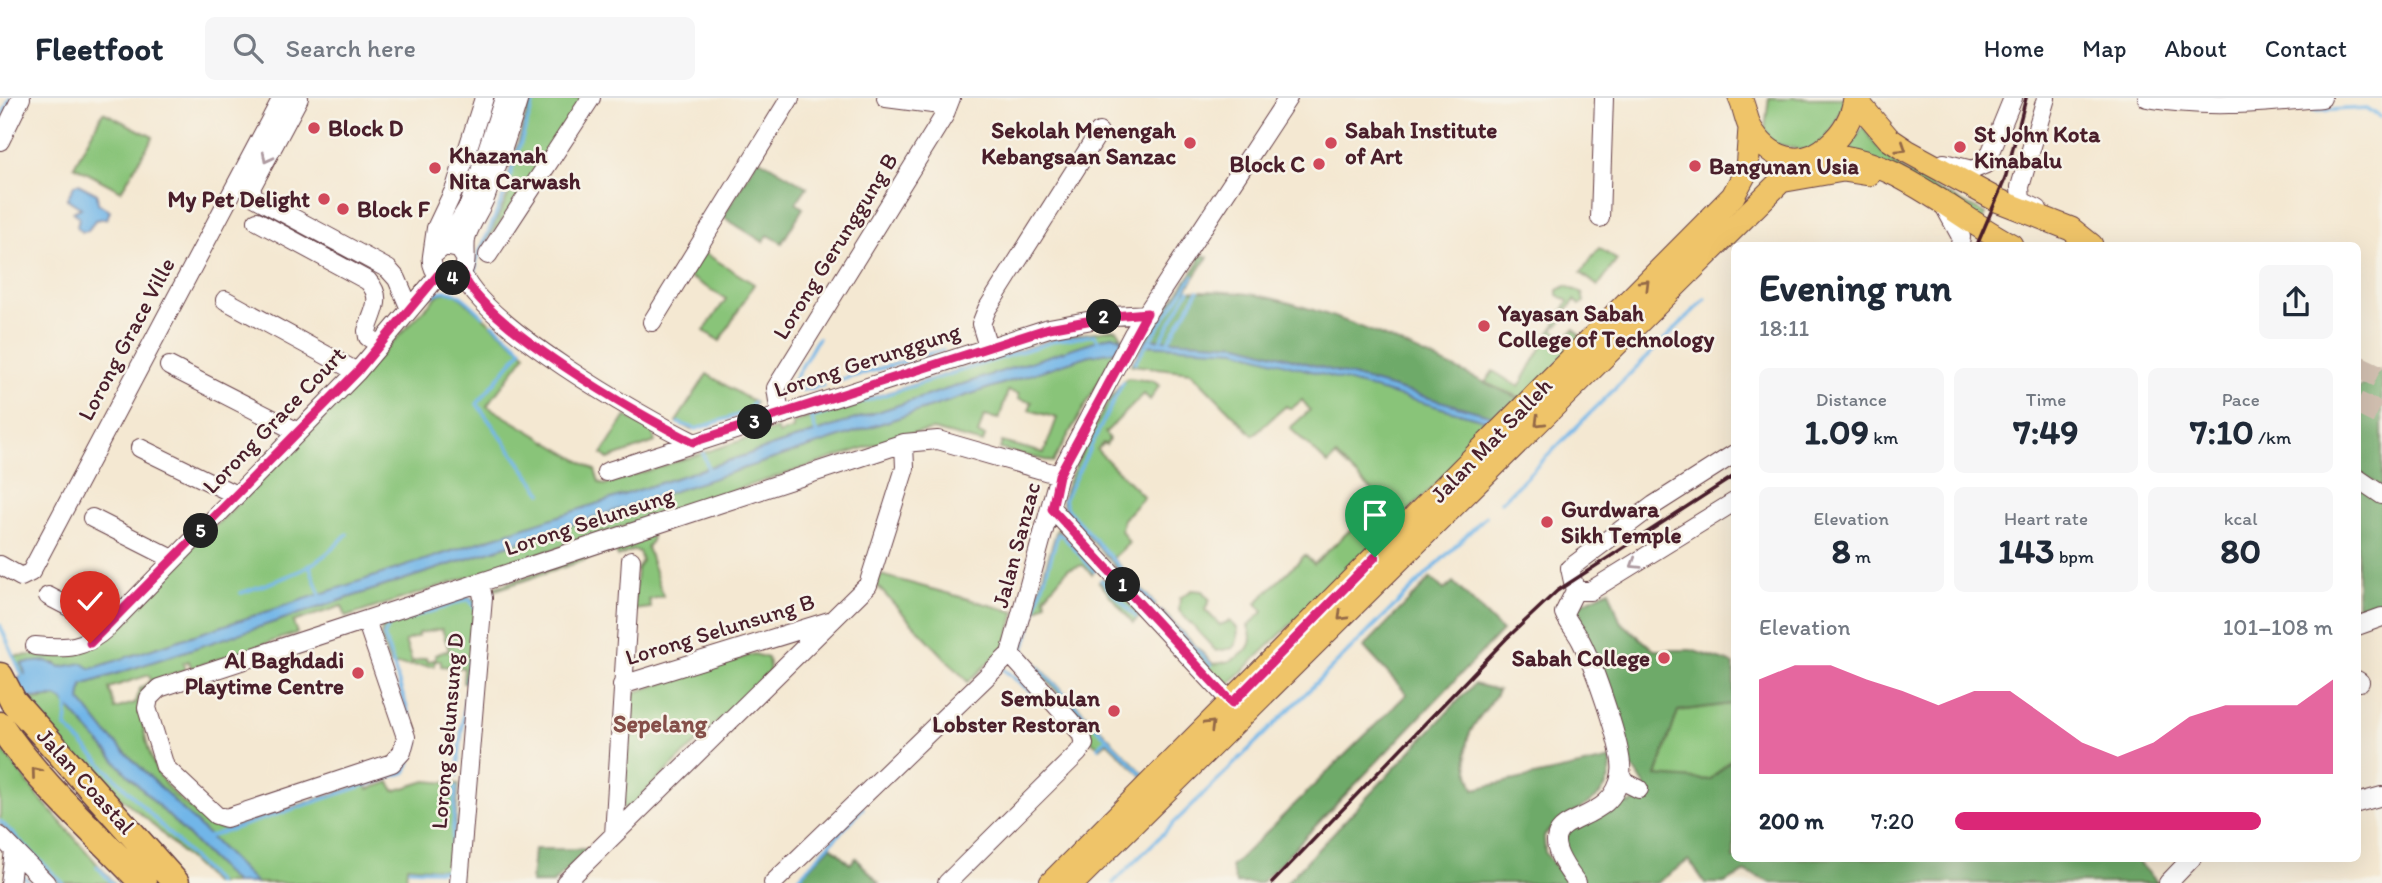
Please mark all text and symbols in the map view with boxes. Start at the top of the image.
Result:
search box [205,17,695,80]
text: Fleetfoot [35,29,163,68]
icon: search [229,29,267,67]
text: Search here [285,32,416,64]
text: Home [1984,34,2044,63]
text: Map [2082,34,2126,63]
text: About [2164,34,2227,63]
text: Contact [2265,34,2347,63]
place label: Block D [328,114,404,142]
place label: Sekolah Menengah Kebangsaan Sanzac [981,116,1177,170]
place label: Sabah Institute of Art [1345,116,1497,170]
marker: Block D [306,120,322,136]
place label: St John Kota Kinabalu [1974,120,2101,174]
marker: Sekolah Menengah Kebangsaan Sanzac [1182,135,1198,151]
marker: Sabah Institute of Art [1323,135,1339,151]
one-way arrow [1895,139,1908,152]
marker: St John Kota Kinabalu [1952,139,1968,155]
place label: Khazanah Nita Carwash [449,141,581,195]
street label: Lorong Gerunggung B [766,148,904,344]
place label: Block C [1230,150,1305,178]
one-way arrow [262,151,275,163]
place label: Bangunan Usia [1709,152,1860,180]
marker: Block C [1311,156,1327,172]
marker: Bangunan Usia [1687,158,1703,174]
marker: Khazanah Nita Carwash [427,160,443,176]
place label: My Pet Delight [167,185,310,213]
marker: My Pet Delight [316,191,332,207]
place label: Block F [357,195,431,223]
marker: Block F [335,201,351,217]
street label: Lorong Grace Ville [71,253,181,425]
pin: 4 [435,260,470,296]
text: Evening run [1759,265,1952,311]
button: share [2259,265,2333,339]
text: 4 [447,266,458,289]
one-way arrow [1637,280,1649,292]
place label: Yayasan Sabah College of Technology [1497,299,1714,353]
pin: 2 [1086,300,1122,334]
text: 2 [1099,305,1109,328]
text: 18:11 [1759,314,1809,342]
street label: Lorong Gerunggung [770,317,964,403]
marker: Yayasan Sabah College of Technology [1476,318,1492,334]
street label: Lorong Grace Court [197,340,351,500]
street label: Jalan Mat Salleh [1424,372,1558,508]
text: Distance [1816,388,1887,411]
text: Time [2026,388,2066,411]
text: Pace [2222,388,2260,411]
pin: 3 [738,404,772,440]
text: 3 [749,410,760,433]
text: 1.09 [1804,411,1869,453]
text: 7:49 [2013,411,2079,453]
text: 7:10 [2190,411,2254,453]
one-way arrow [1534,414,1547,427]
text: km [1869,426,1898,449]
text: /km [2254,426,2291,449]
street label: Jalan Sanzac [986,479,1046,611]
street label: Lorong Selunsung [501,480,678,562]
pin [1345,485,1405,557]
place label: Gurdwara Sikh Temple [1561,495,1682,549]
icon: arrive [1356,496,1394,534]
text: Elevation [1814,507,1889,530]
text: Heart rate [2004,507,2088,530]
text: kcal [2224,507,2258,530]
pin: 5 [184,514,218,548]
marker: Gurdwara Sikh Temple [1539,514,1555,530]
text: 5 [196,519,205,542]
text: 8 [1832,530,1851,572]
text: 143 [1998,530,2054,572]
text: 80 [2220,530,2261,572]
text: m [1851,545,1871,568]
text: bpm [2054,545,2094,568]
one-way arrow [1629,556,1642,569]
pin: 1 [1106,568,1140,602]
pin [60,571,120,643]
text: 1 [1118,573,1127,596]
icon: check [71,582,109,620]
street label: Lorong Selunsung B [622,587,818,671]
one-way arrow [1337,608,1350,621]
text: Elevation [1759,613,1850,641]
text: 101–108 m [2223,613,2333,641]
street label: Lorong Selunsung D [424,632,470,830]
place label: Sabah College [1512,644,1650,672]
place label: Al Baghdadi Playtime Centre [185,646,344,700]
marker: Sabah College [1656,650,1672,666]
marker: Al Baghdadi Playtime Centre [350,665,366,681]
place label: Sembulan Lobster Restoran [932,684,1101,738]
marker: Sembulan Lobster Restoran [1106,703,1122,719]
district label: Sepelang [613,709,708,739]
one-way arrow [1202,720,1215,733]
street label: Jalan Coastal [31,722,141,840]
one-way arrow [32,767,44,780]
text: 200 m [1759,807,1824,835]
text: 7:20 [1871,807,1914,835]

